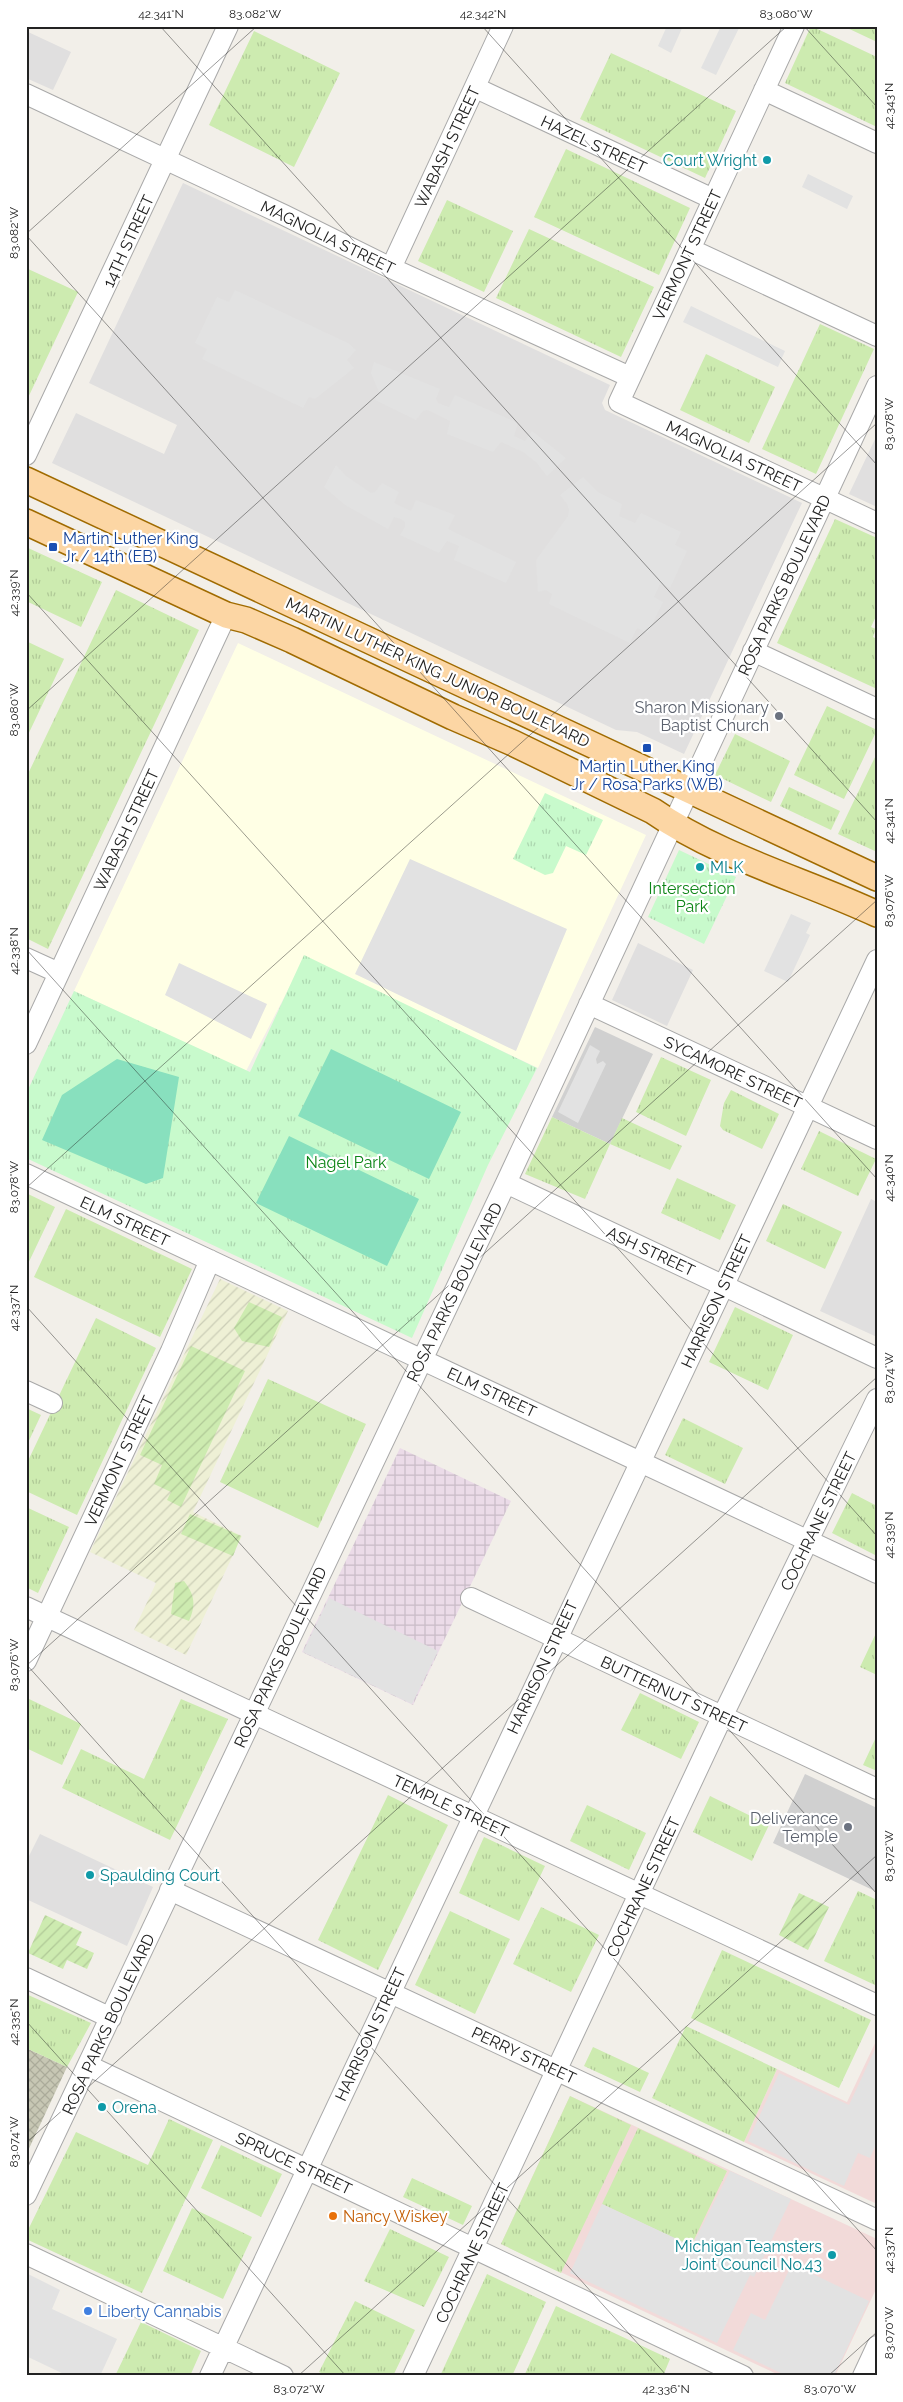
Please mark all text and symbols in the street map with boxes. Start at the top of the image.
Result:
text: 42.341°N [138,7,184,21]
text: 83.082°W [229,7,281,21]
text: 42.342°N [460,7,506,21]
text: 83.080°W [759,7,813,21]
street label: WABASH STREET [411,83,484,211]
text: 42.343°N [882,83,896,129]
street label: HAZEL STREET [538,112,650,177]
place label: Court Wright [663,151,758,170]
marker: Court Wright [761,154,773,166]
street label: VERMONT STREET [649,187,726,324]
street label: 14TH STREET [99,192,158,290]
street label: MAGNOLIA STREET [258,197,398,278]
text: 83.082°W [7,207,21,259]
text: 83.078°W [882,397,896,450]
street label: MAGNOLIA STREET [663,417,805,496]
street label: ROSA PARKS BOULEVARD [734,492,835,679]
place label: Martin Luther King Jr / 14th (EB) [63,529,199,566]
marker: Martin Luther King Jr / 14th (EB) [47,541,59,553]
text: 42.339°N [7,570,21,616]
street label: MARTIN LUTHER KING JUNIOR BOULEVARD [283,593,593,751]
text: 83.080°W [7,683,21,737]
place label: Sharon Missionary Baptist Church [635,698,769,735]
marker: Sharon Missionary Baptist Church [773,710,785,722]
marker: Martin Luther King Jr / Rosa Parks (WB) [641,742,653,754]
place label: Martin Luther King Jr / Rosa Parks (WB) [571,757,723,794]
street label: WABASH STREET [90,766,163,894]
text: 42.341°N [882,798,896,844]
place label: MLK [710,858,744,877]
marker: MLK [694,861,706,873]
text: 83.076°W [882,874,896,927]
park label: Intersection Park [648,879,736,916]
text: 42.338°N [7,927,21,975]
street label: SYCAMORE STREET [661,1032,805,1113]
park label: Nagel Park [306,1153,387,1172]
text: 42.340°N [882,1154,896,1202]
text: 83.078°W [7,1160,21,1213]
street label: ELM STREET [77,1192,173,1251]
street label: ROSA PARKS BOULEVARD [403,1199,506,1385]
street label: ASH STREET [604,1223,698,1280]
street label: HARRISON STREET [677,1231,756,1371]
text: 42.337°N [7,1285,21,1331]
text: 83.074°W [882,1352,896,1404]
street label: ELM STREET [444,1363,540,1422]
street label: VERMONT STREET [81,1393,158,1530]
street label: COCHRANE STREET [777,1448,860,1594]
text: 42.339°N [882,1512,896,1558]
street label: ROSA PARKS BOULEVARD [230,1564,331,1751]
street label: HARRISON STREET [503,1597,582,1737]
text: 83.076°W [7,1638,21,1691]
street label: BUTTERNUT STREET [598,1652,750,1737]
street label: TEMPLE STREET [390,1771,512,1842]
place label: Deliverance Temple [750,1809,838,1846]
street label: COCHRANE STREET [603,1814,684,1960]
marker: Deliverance Temple [842,1821,854,1833]
text: 83.072°W [882,1830,896,1882]
place label: Spaulding Court [100,1866,221,1885]
marker: Spaulding Court [84,1869,96,1881]
street label: ROSA PARKS BOULEVARD [58,1931,159,2118]
street label: HARRISON STREET [331,1964,410,2104]
text: 42.335°N [7,1999,21,2045]
street label: PERRY STREET [468,2023,579,2088]
place label: Orena [112,2098,157,2117]
marker: Orena [96,2101,108,2113]
text: 83.074°W [7,2116,21,2168]
street label: SPRUCE STREET [233,2128,355,2199]
street label: COCHRANE STREET [432,2180,513,2326]
place label: Nancy Wiskey [343,2207,448,2226]
marker: Nancy Wiskey [327,2210,339,2222]
text: 42.337°N [882,2227,896,2273]
place label: Michigan Teamsters Joint Council No.43 [675,2237,822,2274]
marker: Michigan Teamsters Joint Council No.43 [826,2249,838,2261]
place label: Liberty Cannabis [98,2302,222,2321]
marker: Liberty Cannabis [82,2305,94,2317]
text: 83.070°W [882,2306,896,2359]
text: 83.072°W [273,2382,325,2396]
text: 42.336°N [642,2382,690,2396]
text: 83.070°W [804,2382,857,2396]

